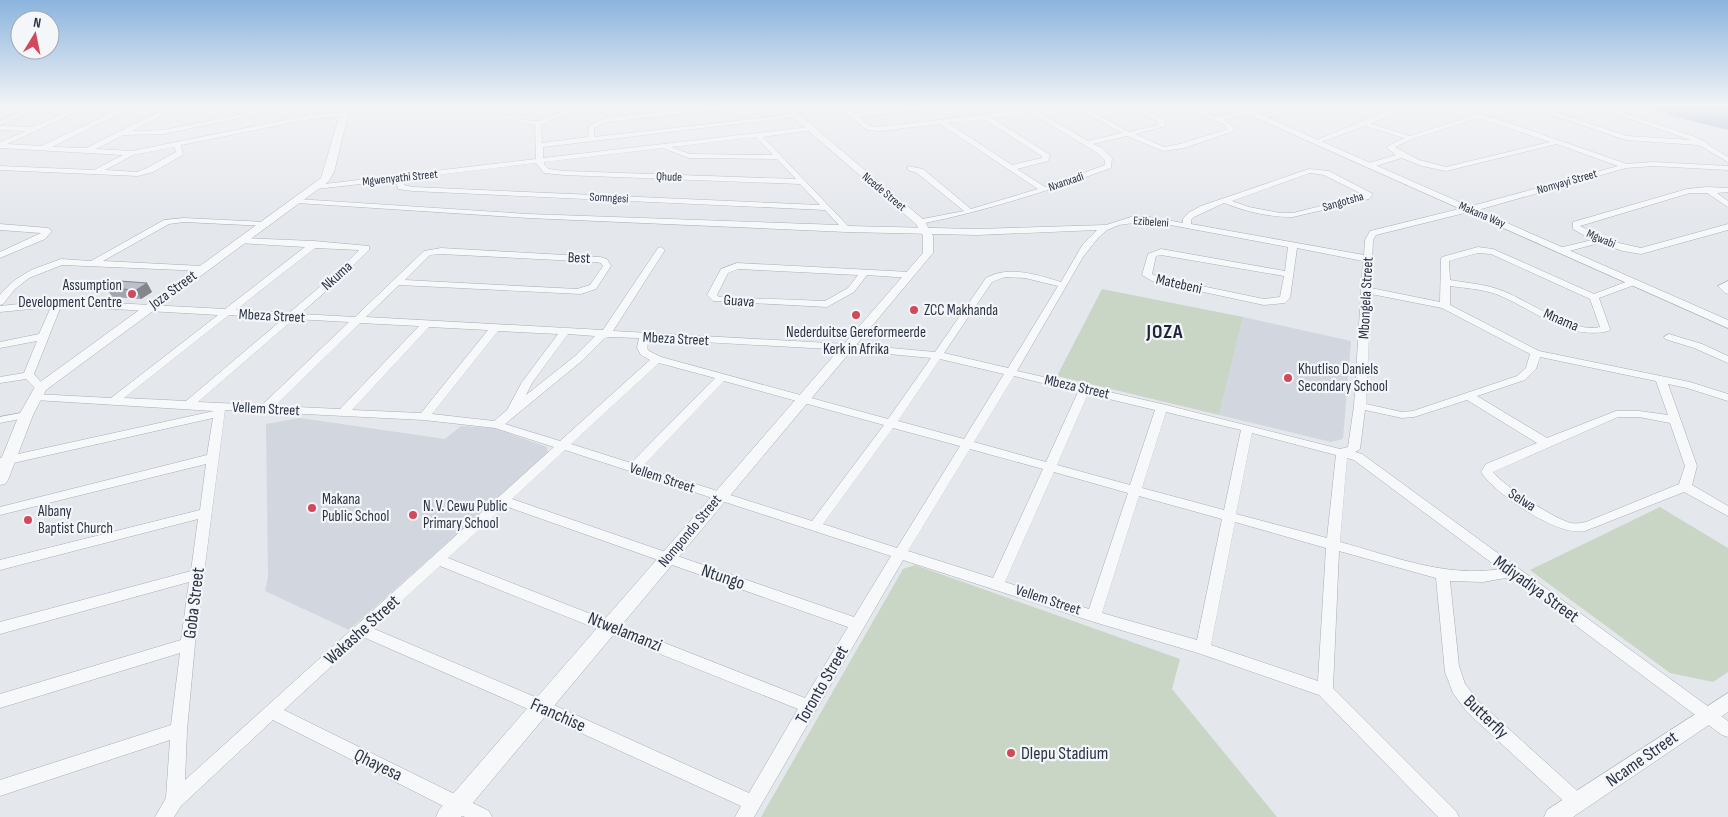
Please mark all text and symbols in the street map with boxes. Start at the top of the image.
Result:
north arrow [10,10,60,60]
text: N [32,14,42,32]
street label: Nomyayi Street [1535,166,1599,198]
street label: Mgwenyathi Street [362,167,439,189]
street label: Qhude [656,169,682,185]
street label: Ncede Street [859,169,909,215]
street label: Nxanxadi [1046,169,1086,195]
street label: Somngesi [589,189,629,207]
street label: Sangotsha [1321,189,1366,215]
street label: Makana Way [1456,198,1508,232]
street label: Ezibeleni [1133,213,1169,231]
street label: Mgwabi [1584,226,1618,252]
street label: Best [567,248,591,268]
street label: Mbongela Street [1354,256,1378,340]
street label: Nkuma [318,257,357,295]
street label: Joza Street [145,266,201,314]
street label: Matebeni [1154,269,1204,299]
place label: Assumption Development Centre [18,276,122,312]
marker: Assumption Development Centre [126,288,138,300]
street label: Guava [723,290,755,312]
place label: ZCC Makhanda [924,301,998,320]
marker: ZCC Makhanda [908,304,920,316]
street label: Mnama [1540,304,1582,336]
street label: Mbeza Street [238,305,306,327]
marker: Nederduitse Gereformeerde Kerk in Afrika [850,309,862,321]
district label: JOZA [1145,320,1184,344]
place label: Nederduitse Gereformeerde Kerk in Afrika [786,323,926,359]
street label: Mbeza Street [642,328,710,350]
place label: Khutliso Daniels Secondary School [1298,360,1388,396]
street label: Mbeza Street [1043,370,1112,404]
marker: Khutliso Daniels Secondary School [1282,372,1294,384]
street label: Vellem Street [232,398,301,420]
street label: Vellem Street [627,459,697,498]
street label: Selwa [1505,484,1540,516]
place label: Makana Public School [322,490,389,526]
street label: Nompondo Street [654,491,726,571]
place label: N. V. Cewu Public Primary School [423,497,508,533]
place label: Albany Baptist Church [37,502,113,538]
marker: Makana Public School [306,502,318,514]
marker: N. V. Cewu Public Primary School [407,509,419,521]
marker: Albany Baptist Church [22,514,34,526]
street label: Mdiyadiya Street [1489,551,1583,627]
street label: Ntungo [699,560,747,594]
street label: Goba Street [179,566,209,640]
street label: Vellem Street [1013,581,1083,620]
street label: Wakashe Street [320,590,404,669]
street label: Ntwelamanzi [585,608,665,656]
street label: Toronto Street [791,641,853,728]
street label: Butterfly [1459,691,1513,743]
street label: Franchise [527,694,589,736]
street label: Ncame Street [1602,726,1682,791]
place label: Dlepu Stadium [1021,743,1108,764]
street label: Qhayesa [351,744,405,786]
marker: Dlepu Stadium [1005,747,1017,759]

